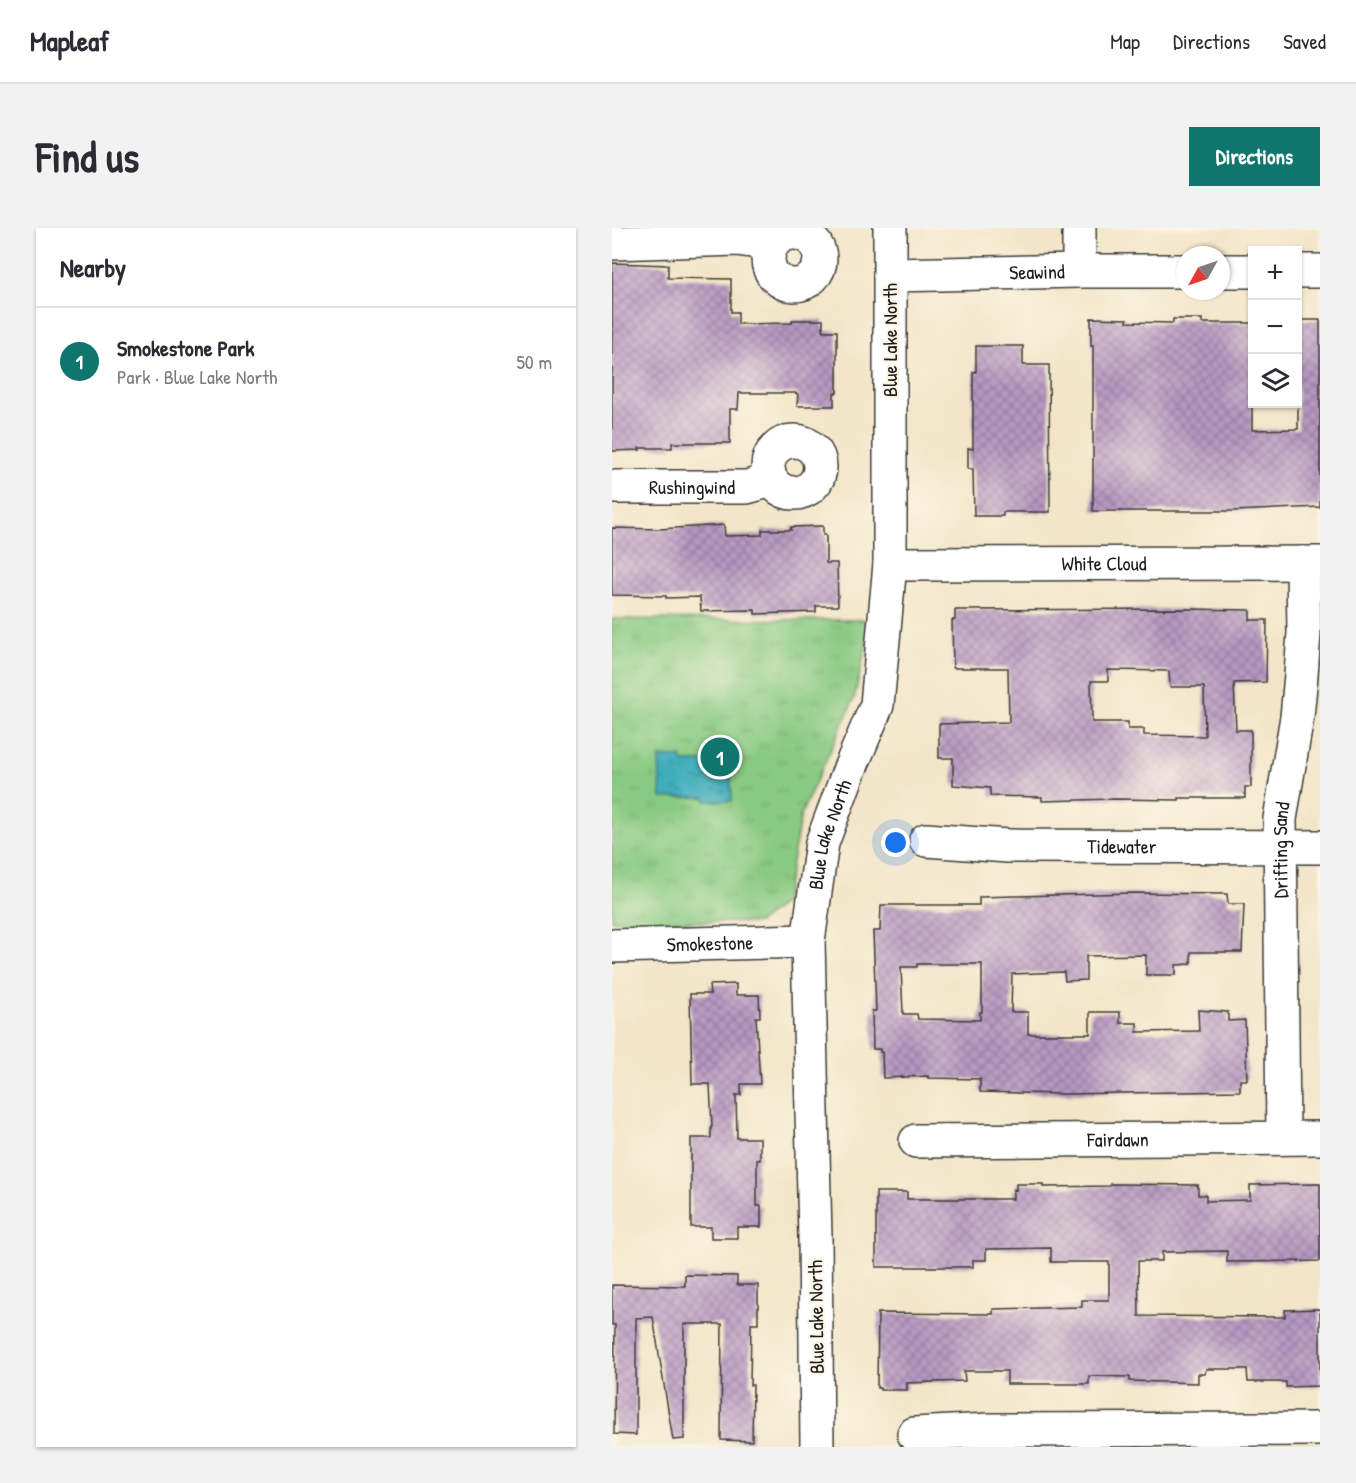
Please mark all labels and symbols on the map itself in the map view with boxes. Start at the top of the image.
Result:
north arrow [1176,246,1230,300]
street label: Seawind [1009,257,1065,285]
street label: Blue Lake North [876,283,903,397]
street label: Rushingwind [649,473,735,500]
street label: White Cloud [1062,549,1147,577]
pin: 1 [700,734,740,780]
street label: Blue Lake North [801,775,858,891]
street label: Drifting Sand [1266,799,1296,898]
your location [881,828,910,857]
street label: Tidewater [1087,832,1157,859]
street label: Smokestone [666,928,754,958]
street label: Fairdawn [1086,1125,1149,1153]
street label: Blue Lake North [801,1260,830,1374]

